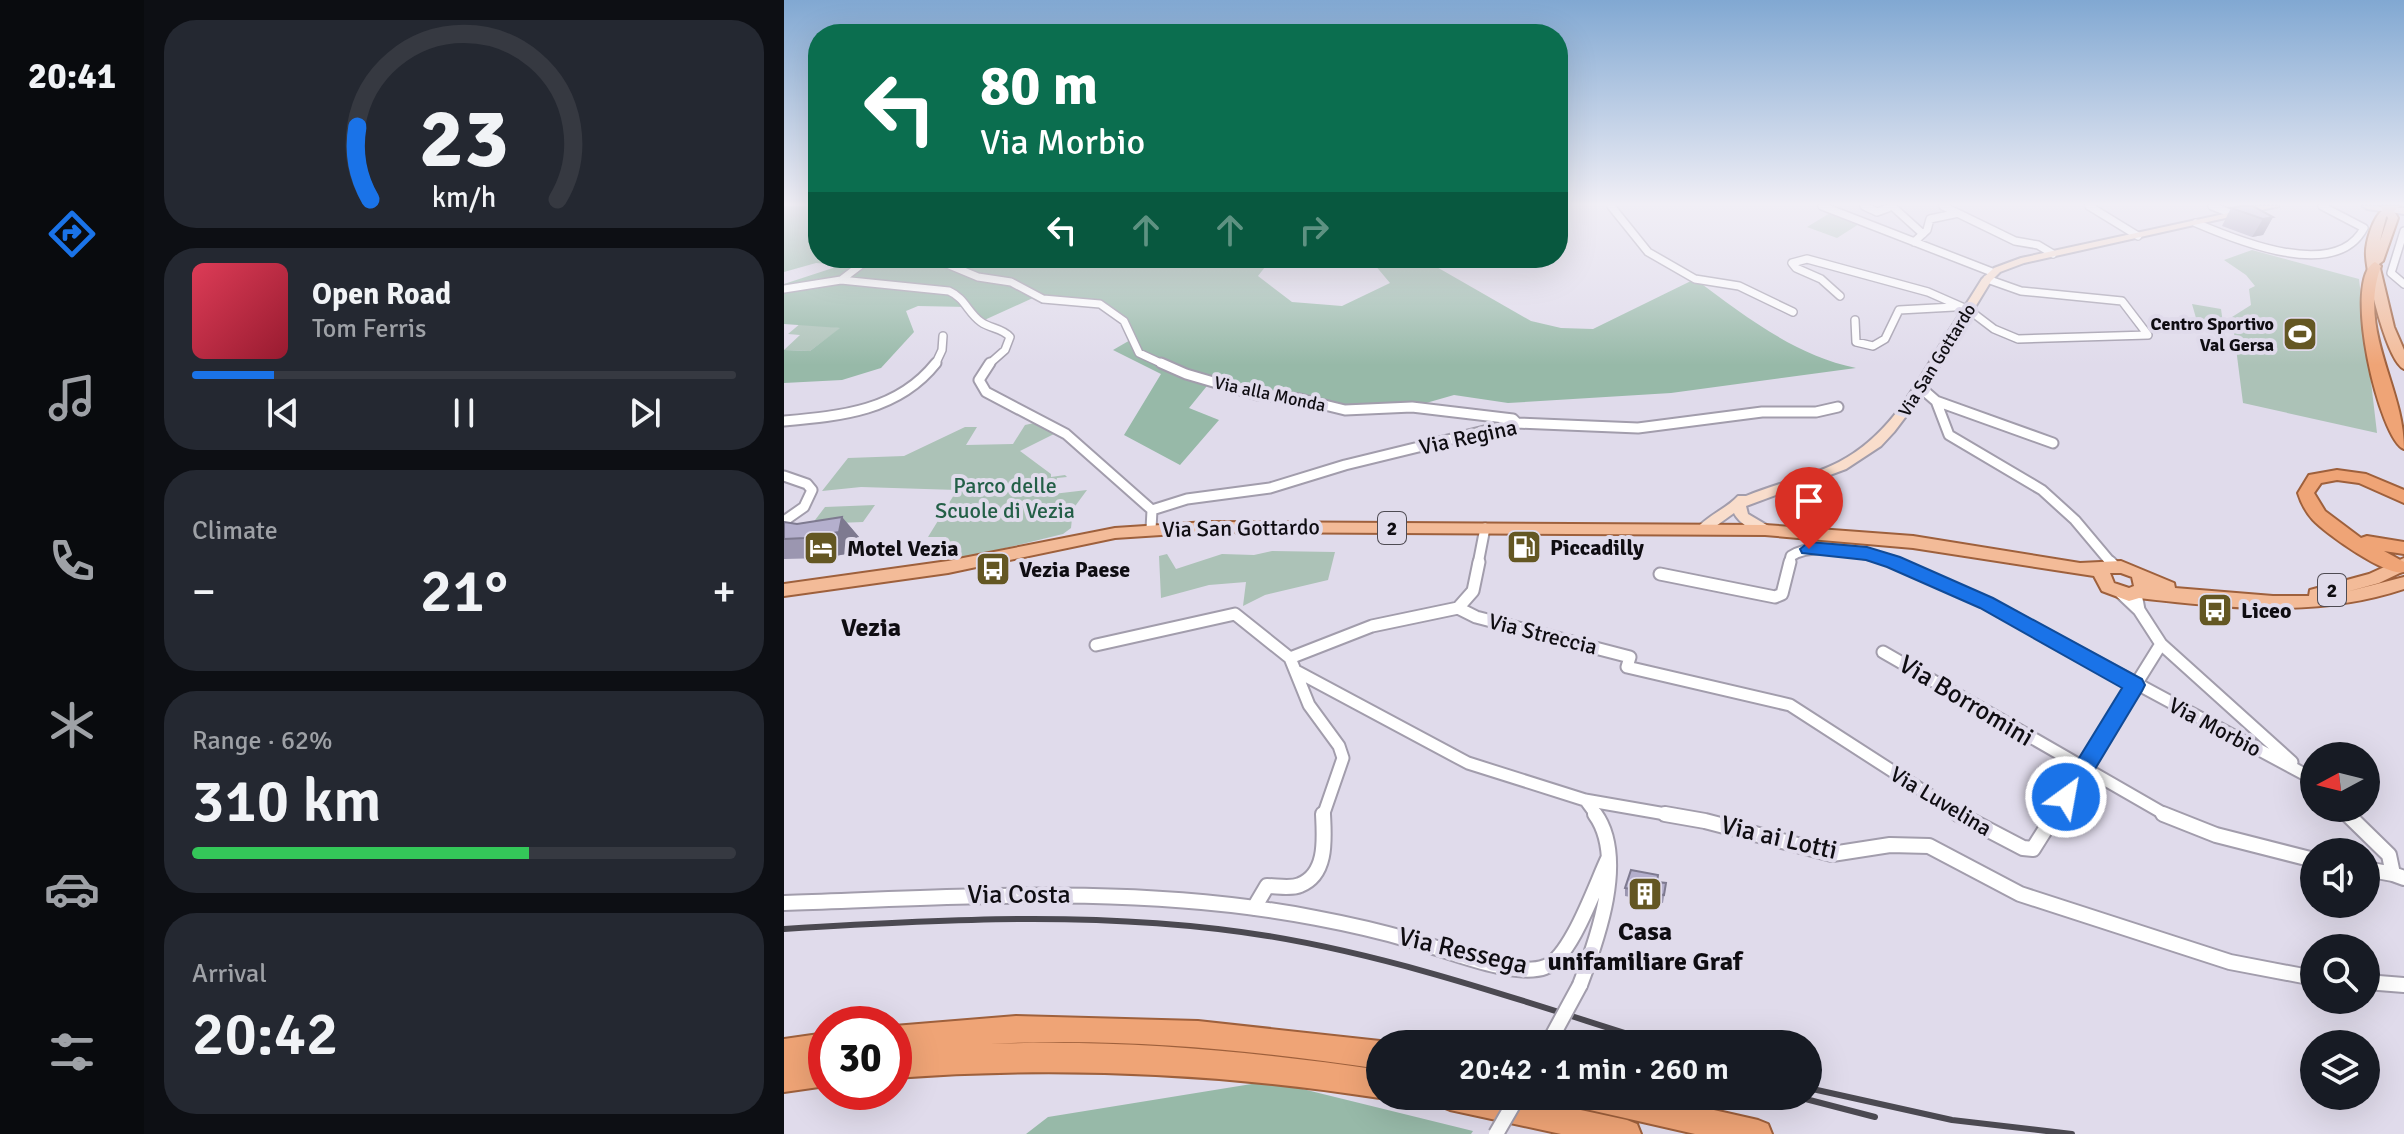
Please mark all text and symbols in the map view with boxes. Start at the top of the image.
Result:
text: 80 m [980,51,1098,120]
text: 20:41 [28,54,116,99]
icon: left [848,56,952,160]
text: 23 [419,88,509,190]
text: Via Morbio [980,120,1145,165]
text: km/h [432,180,496,215]
icon: directions [44,206,100,262]
icon: left [1040,208,1084,252]
icon: ahead [1124,208,1168,252]
icon: ahead [1208,208,1252,252]
icon: right [1292,208,1336,252]
text: Open Road [312,276,451,313]
street label: Via San Gottardo [1893,299,1981,421]
text: Tom Ferris [312,313,426,345]
place label: Centro Sportivo Val Gersa [2151,313,2274,356]
sports icon: Centro Sportivo Val Gersa [2281,315,2319,353]
icon: music [44,370,100,426]
street label: Via alla Monda [1212,371,1328,417]
icon: previous [261,391,305,435]
icon: pause [442,391,486,435]
icon: next [623,391,667,435]
street label: Via Regina [1417,413,1519,461]
pin [1775,467,1843,549]
park label: Parco delle Scuole di Vezia [935,472,1075,524]
icon: arrive [1787,479,1831,523]
road number: 2 [1378,512,1406,544]
street label: Via San Gottardo [1162,513,1320,543]
text: Climate [192,515,278,547]
fuel station icon: Piccadilly [1505,528,1543,566]
hotel icon: Motel Vezia [802,529,840,567]
icon: phone [44,533,100,589]
place label: Piccadilly [1550,534,1644,561]
place label: Motel Vezia [847,535,958,562]
bus stop icon: Vezia Paese [974,550,1012,588]
text: 21° [420,555,508,629]
place label: Vezia Paese [1019,556,1130,583]
text: − [192,565,216,619]
text: + [712,565,736,619]
road number: 2 [2318,574,2346,606]
bus stop icon: Liceo [2196,591,2234,629]
place label: Liceo [2241,597,2291,624]
street label: Via Streccia [1486,607,1600,661]
district label: Vezia [841,612,901,644]
street label: Via Borromini [1893,648,2039,754]
street label: Via Morbio [2164,691,2266,763]
icon: climate [44,697,100,753]
text: Range · 62% [192,725,333,757]
north arrow [2300,742,2380,822]
map controls [2300,742,2380,1110]
position arrow [2024,755,2108,839]
street label: Via Luvelina [1885,760,1997,842]
text: 310 km [192,765,381,839]
street label: Via ai Lotti [1718,809,1840,867]
button: sound [2300,838,2380,918]
icon: car [44,861,100,917]
building icon: Casa unifamiliare Graf [1626,875,1664,913]
street label: Via Costa [967,879,1071,911]
place label: Casa unifamiliare Graf [1548,916,1744,978]
street label: Via Ressega [1395,921,1531,981]
button: search [2300,934,2380,1014]
text: Arrival [192,958,267,990]
text: 20:42 [192,998,339,1072]
speed limit sign: 30 [808,1006,912,1110]
icon: filters [44,1024,100,1080]
button: layers [2300,1030,2380,1110]
text: 20:42 · 1 min · 260 m [1459,1051,1729,1088]

